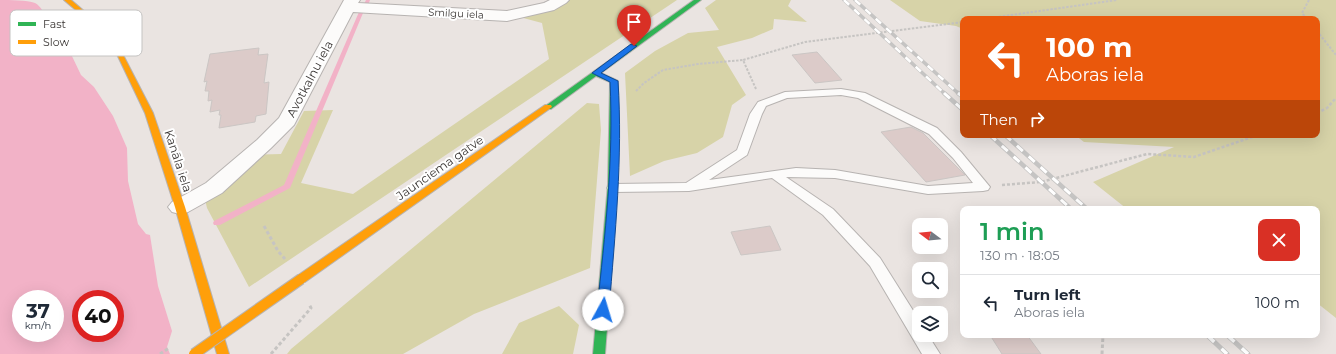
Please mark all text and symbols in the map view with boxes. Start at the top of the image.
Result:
pin [617,5,651,46]
street label: Smilgu iela [428,6,484,21]
legend [10,10,142,56]
icon: arrive [623,11,645,33]
text: Fast [43,17,67,31]
text: 100 m [1046,30,1132,64]
icon: left [980,32,1032,84]
text: Slow [43,35,69,49]
street label: Avotkalnu iela [283,38,336,120]
text: Aboras iela [1046,64,1144,86]
icon: right [1026,108,1048,130]
text: Then [980,110,1018,129]
street label: Kanāla iela [161,128,196,194]
street label: Jaunciema gatve [392,132,486,204]
text: 1 min [980,217,1044,246]
north arrow [912,218,948,254]
map controls [912,218,948,342]
button: close [1258,219,1300,261]
text: 130 m · 18:05 [980,247,1060,263]
button: search [912,262,948,298]
text: Turn left [1014,285,1081,304]
position arrow [582,289,624,331]
speed limit sign: 40 [72,290,124,342]
icon: left [980,292,1002,314]
text: 100 m [1255,293,1300,312]
text: 37 [26,299,50,323]
text: Aboras iela [1014,304,1085,320]
button: layers [912,306,948,342]
text: km/h [25,319,51,332]

